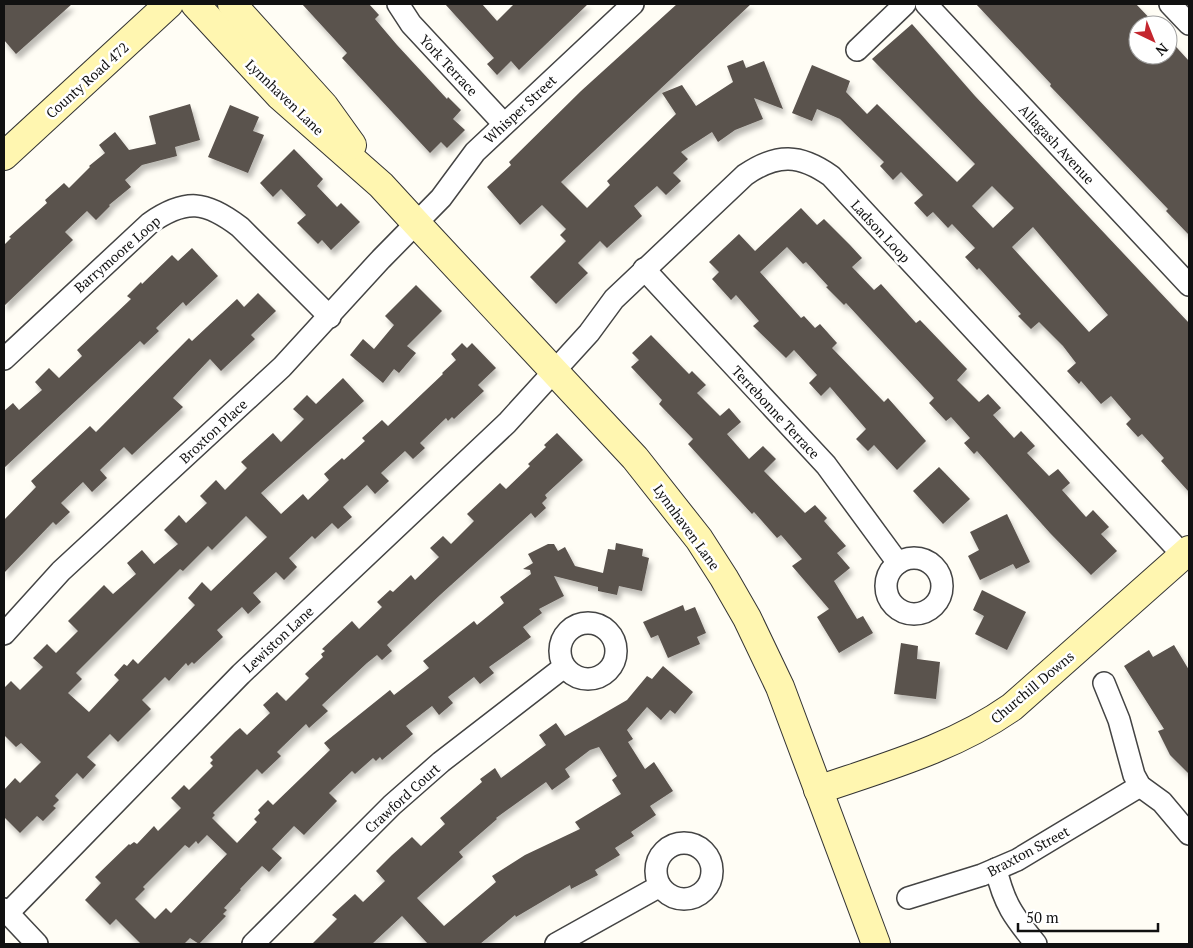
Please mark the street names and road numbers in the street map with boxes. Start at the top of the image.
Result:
street label: York Terrace [416,30,482,100]
street label: County Road 472 [41,38,133,122]
street label: Lynnhaven Lane [242,55,328,139]
street label: Whisper Street [480,70,561,148]
street label: Allagash Avenue [1015,100,1099,188]
street label: Ladson Loop [847,196,915,266]
street label: Barrymoore Loop [70,211,164,297]
street label: Terrebonne Terrace [728,361,824,463]
street label: Broxton Place [175,395,251,467]
street label: Lynnhaven Lane [649,480,725,574]
street label: Lewiston Lane [239,601,317,677]
street label: Churchill Downs [986,646,1078,728]
street label: Crawford Court [360,758,444,837]
street label: Braxton Street [984,821,1073,881]

